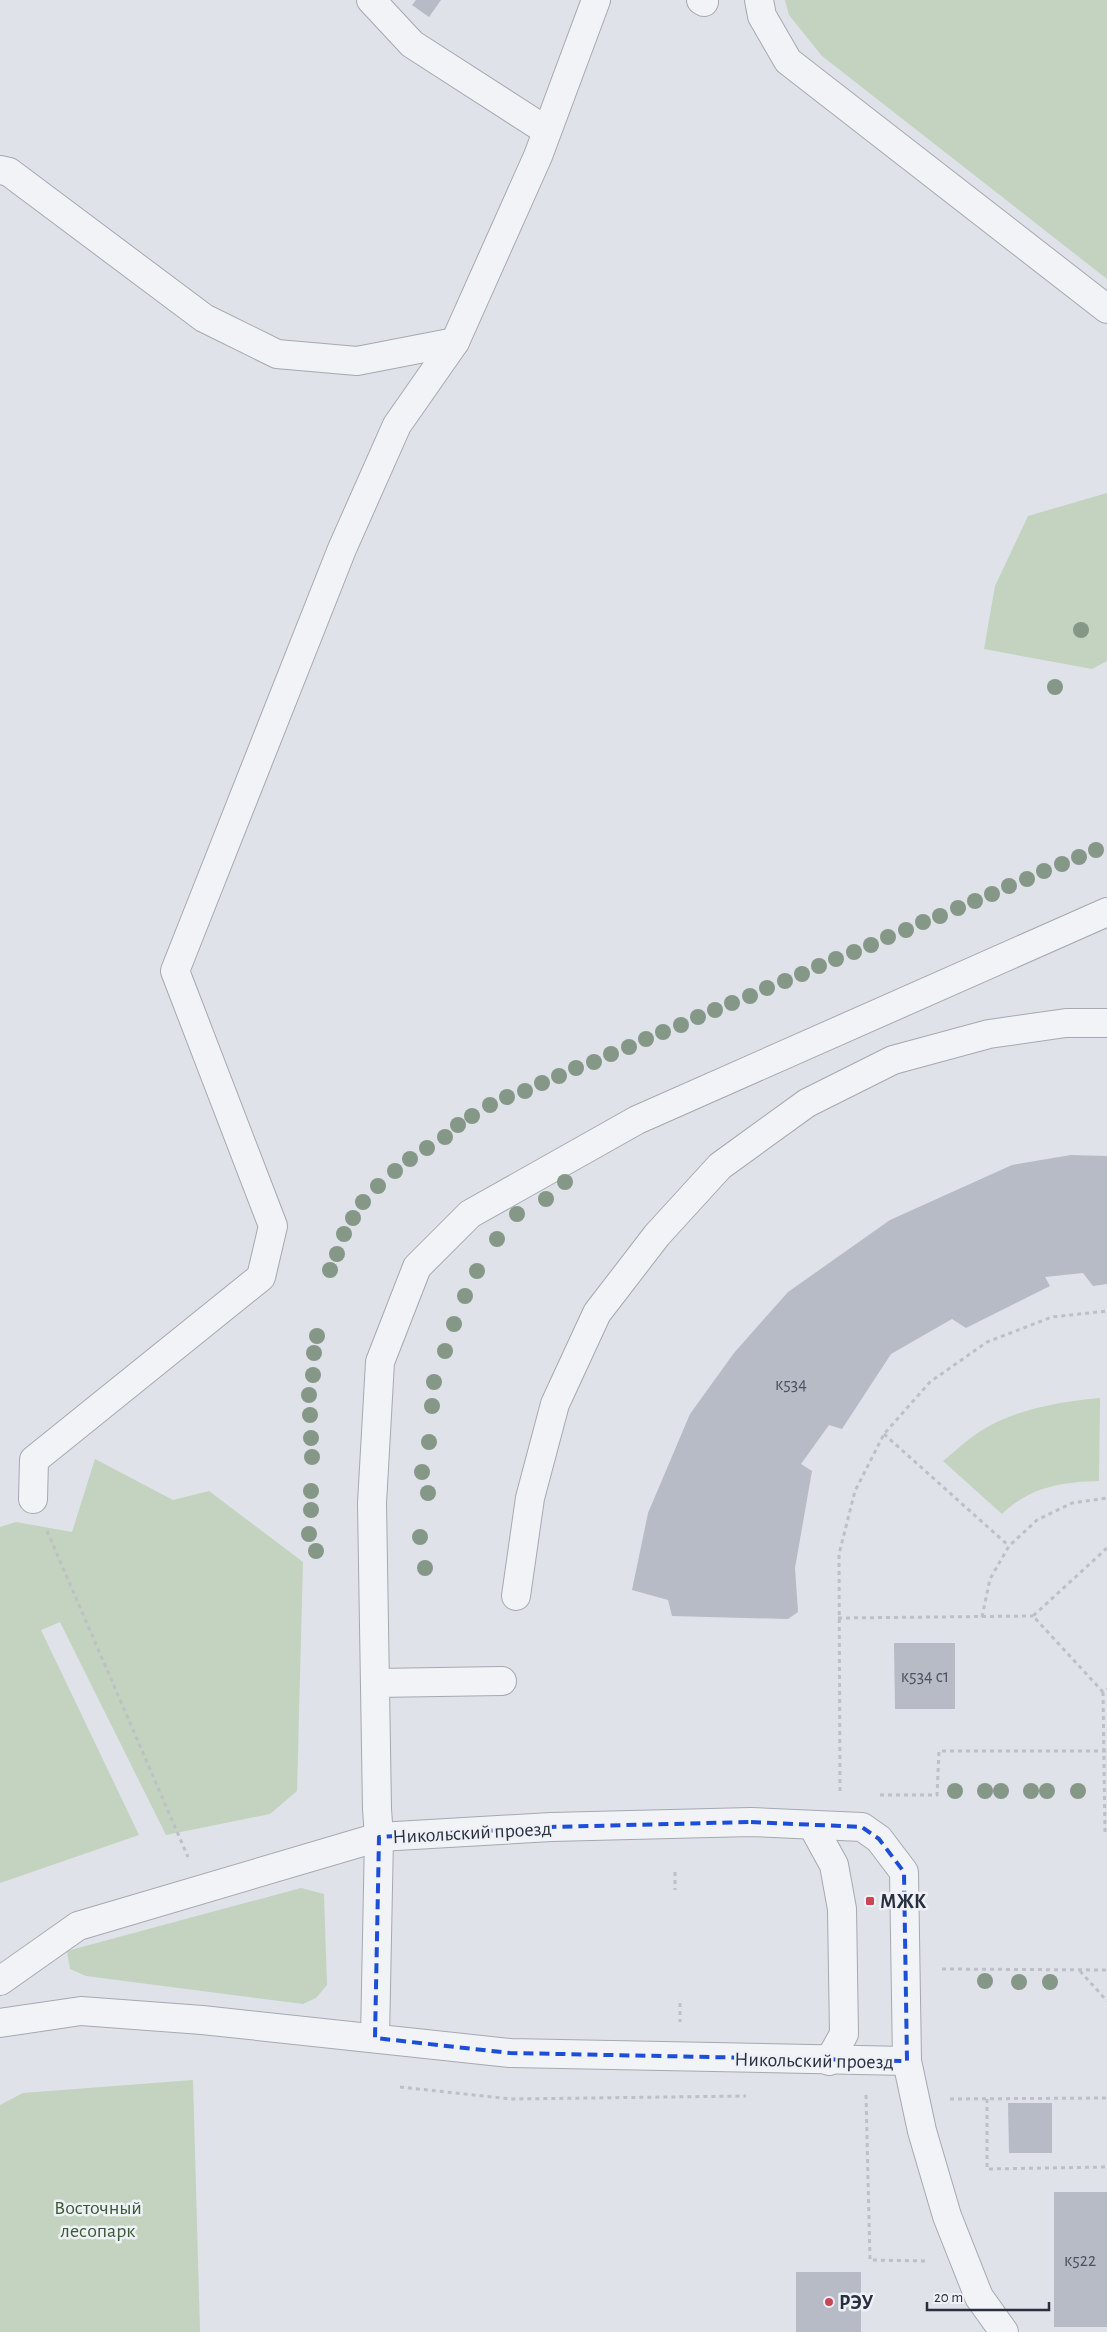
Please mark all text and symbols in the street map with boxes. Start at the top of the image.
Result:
house number: к534 [775,1376,807,1394]
house number: к534 с1 [901,1668,949,1686]
street label: Никольский проезд [392,1819,552,1847]
place label: МЖК [880,1892,926,1912]
marker: МЖК [864,1895,876,1907]
street label: Никольский проезд [734,2050,894,2072]
park label: Восточный лесопарк [54,2198,142,2241]
house number: к522 [1064,2252,1096,2270]
scale bar [927,2280,1050,2312]
text: 20 m [934,2290,963,2305]
place label: РЭУ [839,2293,874,2313]
marker: РЭУ [823,2296,835,2308]

